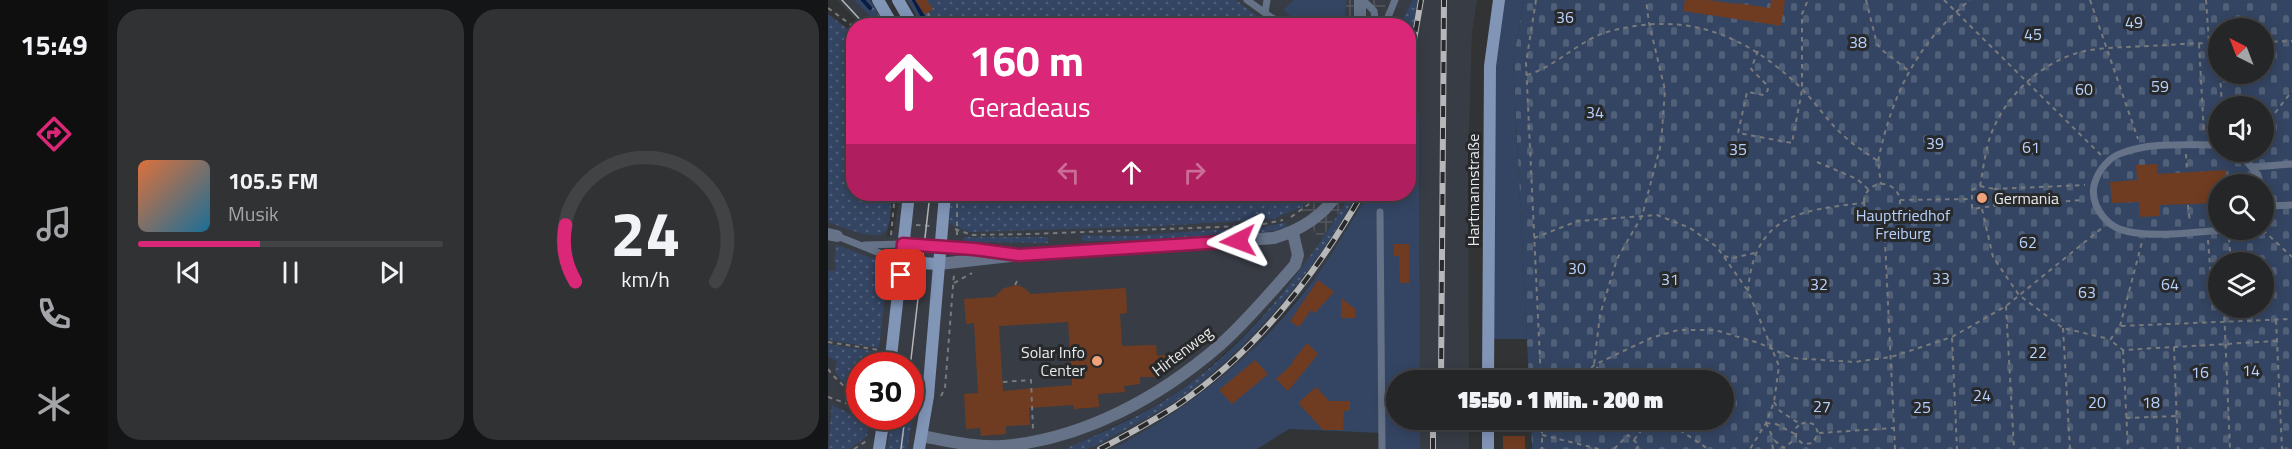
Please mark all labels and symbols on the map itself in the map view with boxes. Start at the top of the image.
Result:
park label: 36 [1556,5,1574,29]
park label: 49 [2125,10,2143,34]
north arrow [2208,18,2274,84]
park label: 45 [2024,22,2042,46]
park label: 38 [1849,30,1867,54]
park label: 59 [2151,74,2169,98]
park label: 60 [2075,77,2093,101]
park label: 34 [1586,100,1604,124]
park label: 39 [1926,131,1944,155]
street label: Hartmannstraße [1461,134,1485,246]
park label: 61 [2022,135,2040,159]
park label: 35 [1729,137,1747,161]
place label: Germania [1994,186,2059,210]
marker: Germania [1975,191,1989,205]
park label: Hauptfriedhof Freiburg [1856,203,1951,245]
position arrow [1206,209,1270,273]
park label: 62 [2019,230,2037,254]
pin [875,249,926,300]
park label: 30 [1568,256,1586,280]
park label: 33 [1932,266,1950,290]
park label: 31 [1661,267,1679,291]
park label: 32 [1810,272,1828,296]
park label: 64 [2161,272,2179,296]
park label: 63 [2078,280,2096,304]
street label: Hirtenweg [1147,320,1217,382]
place label: Solar Info Center [1021,340,1085,382]
park label: 22 [2029,340,2047,364]
speed limit sign: 30 [846,352,924,430]
marker: Solar Info Center [1090,354,1104,368]
park label: 14 [2242,358,2260,382]
park label: 16 [2191,360,2209,384]
park label: 24 [1973,383,1991,407]
park label: 20 [2088,390,2106,414]
park label: 18 [2142,390,2160,414]
park label: 27 [1813,394,1831,418]
park label: 25 [1913,395,1931,419]

